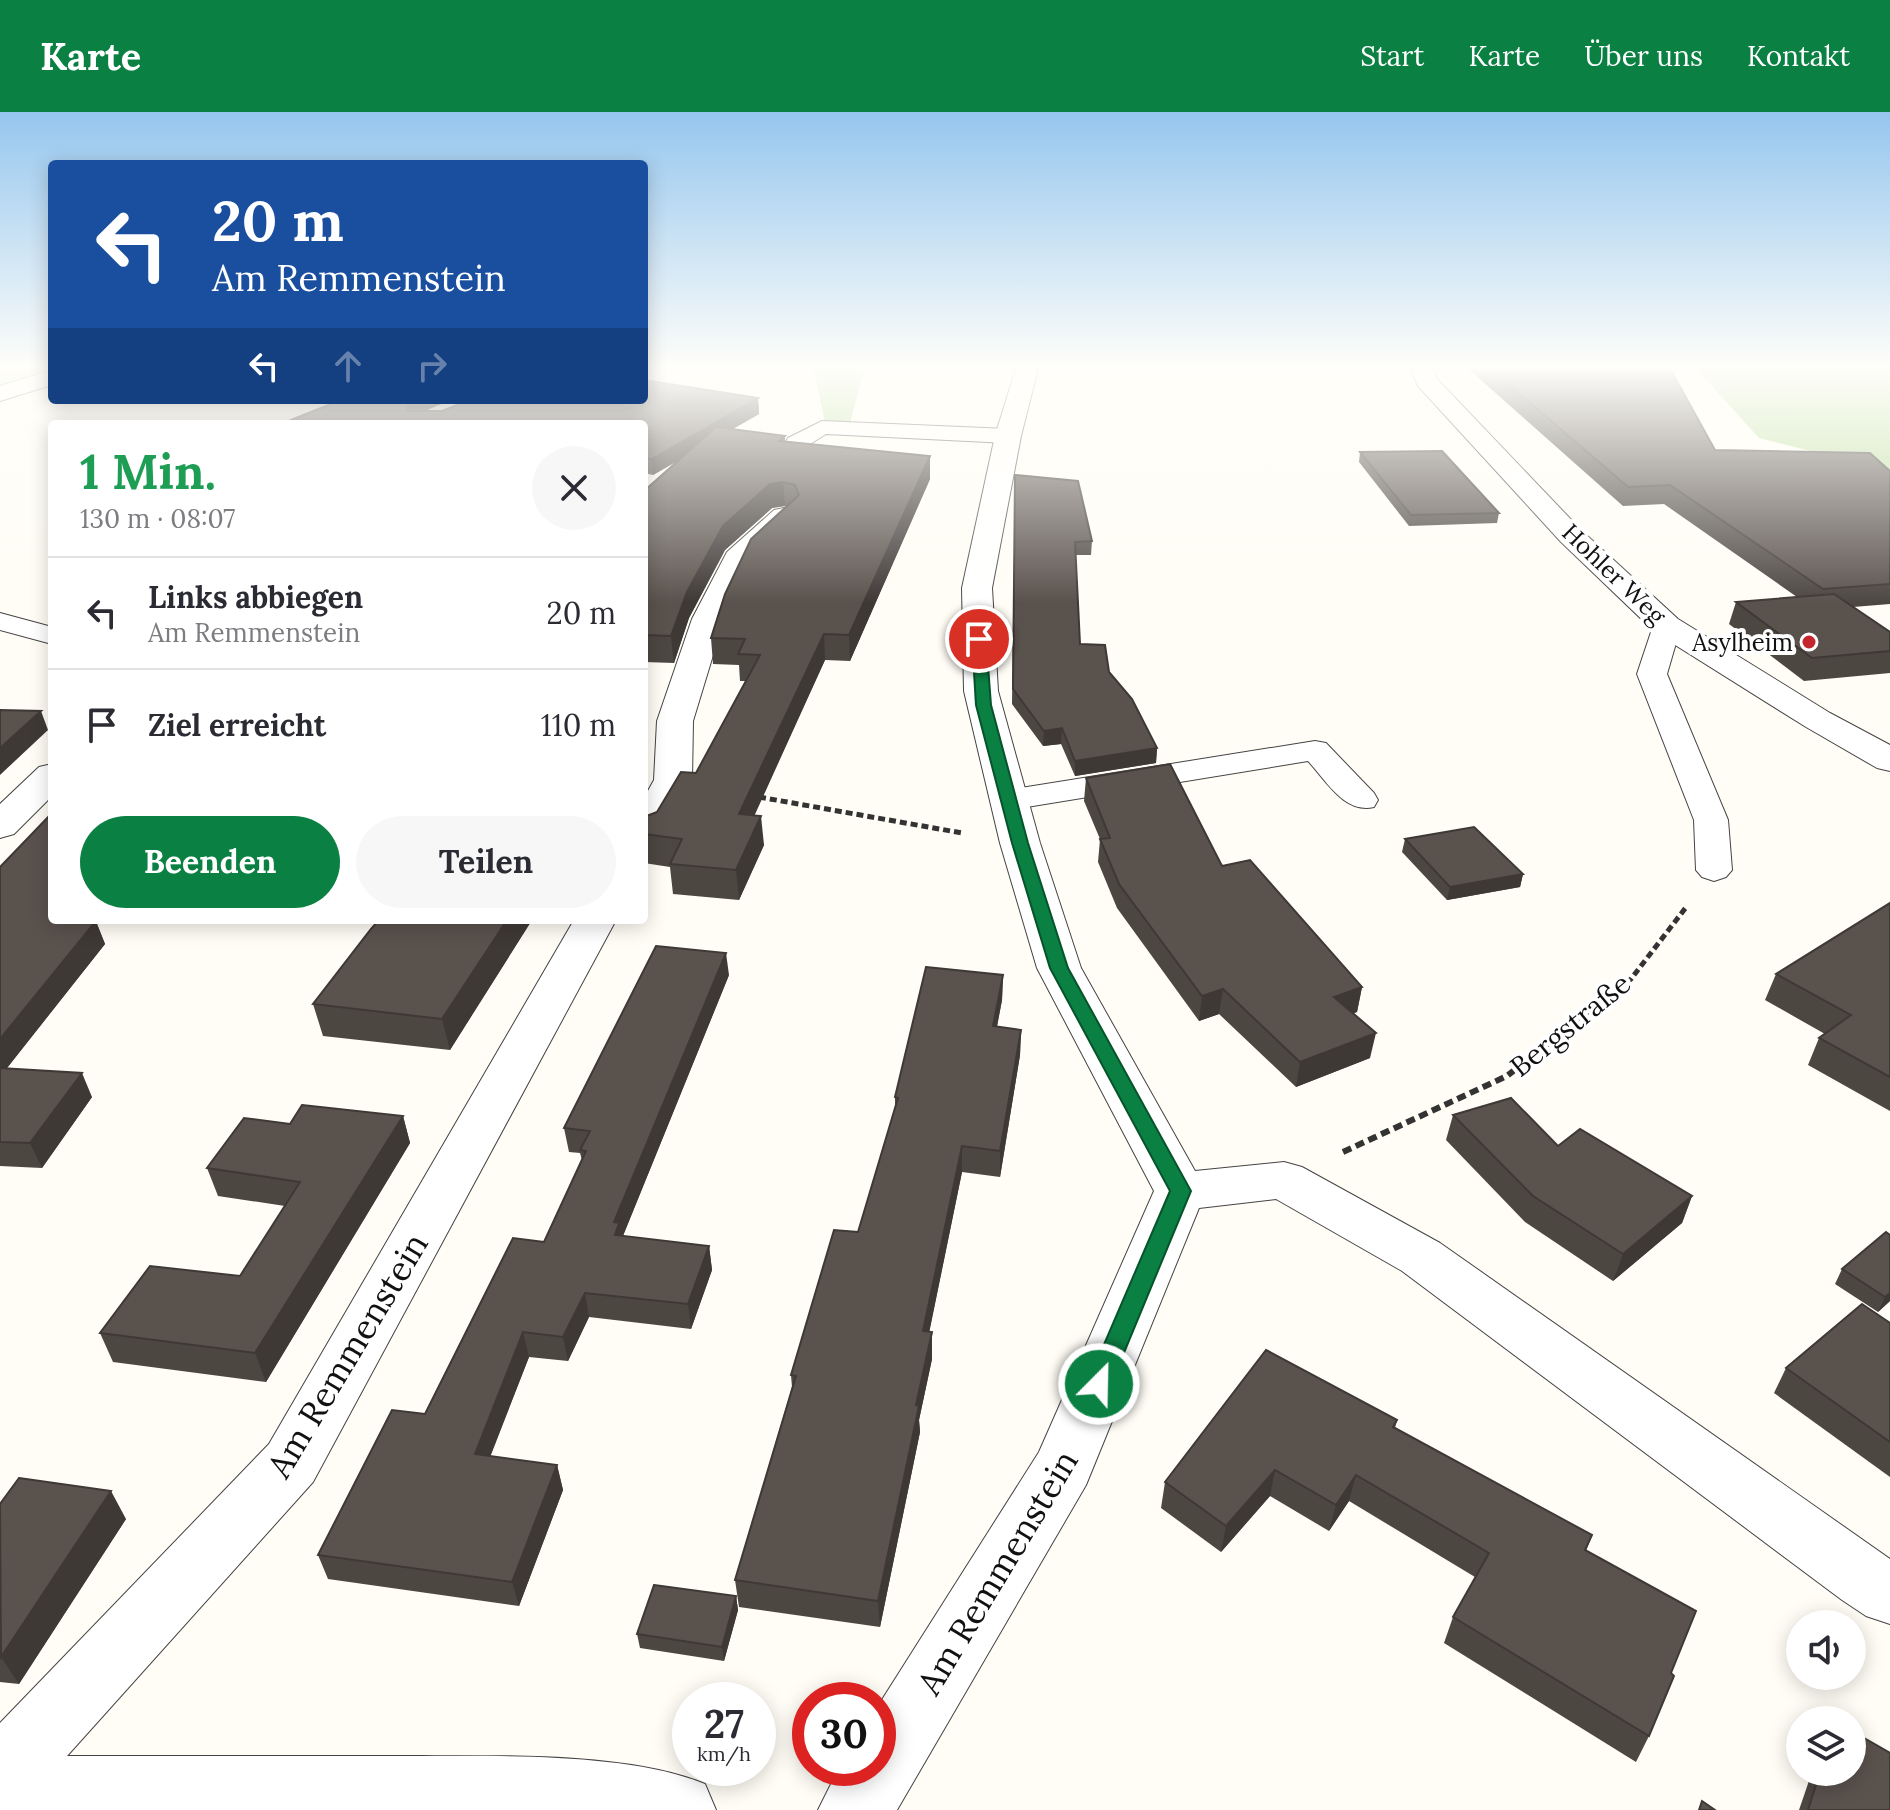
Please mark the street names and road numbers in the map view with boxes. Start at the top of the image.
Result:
street label: Hohler Weg [1556,517,1673,632]
street label: Bergstraße [1503,966,1637,1084]
street label: Am Remmenstein [257,1225,437,1486]
street label: Am Remmenstein [907,1442,1087,1703]

